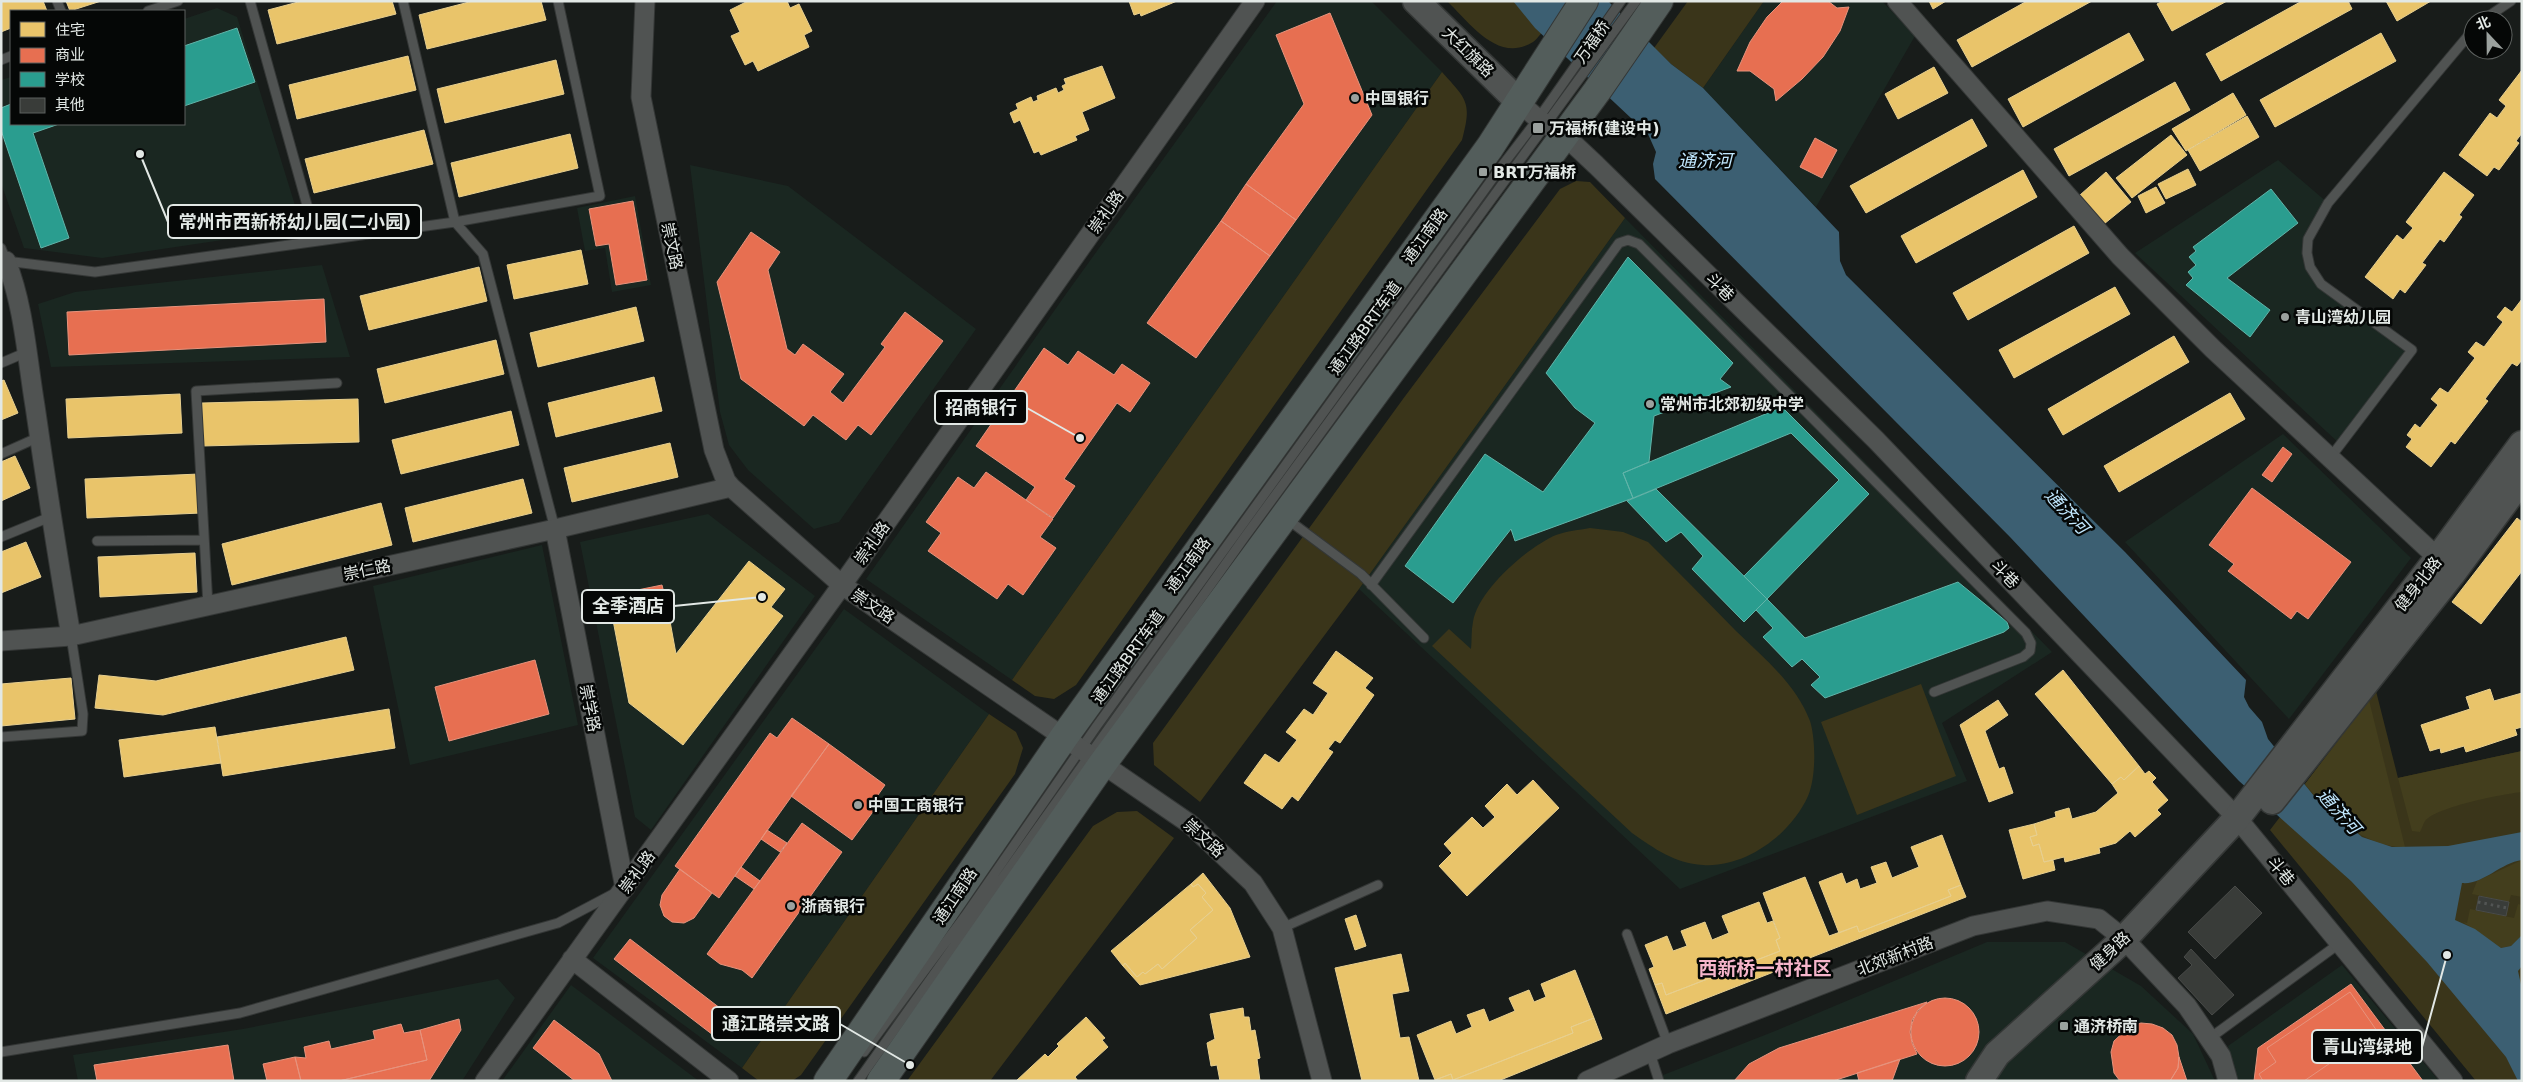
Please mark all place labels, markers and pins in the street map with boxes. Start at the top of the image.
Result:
place label: 中国银行 [1365,89,1429,108]
marker: 中国银行 [1349,92,1361,104]
place label: 万福桥(建设中) [1549,119,1660,138]
marker: 万福桥(建设中) [1531,121,1545,135]
place label: BRT万福桥 [1493,163,1577,182]
marker: BRT万福桥 [1477,166,1489,178]
callout: 常州市西新桥幼儿园(二小园) [168,205,421,238]
place label: 青山湾幼儿园 [2295,308,2391,327]
marker: 青山湾幼儿园 [2279,311,2291,323]
callout: 招商银行 [935,391,1027,424]
place label: 常州市北郊初级中学 [1660,395,1804,414]
marker: 常州市北郊初级中学 [1644,398,1656,410]
callout: 全季酒店 [582,590,674,623]
place label: 中国工商银行 [868,796,964,815]
marker: 中国工商银行 [852,799,864,811]
place label: 浙商银行 [801,897,865,916]
marker: 浙商银行 [785,900,797,912]
callout: 通江路崇文路 [712,1007,840,1040]
place label: 通济桥南 [2074,1017,2138,1036]
marker: 通济桥南 [2058,1020,2070,1032]
callout: 青山湾绿地 [2312,1030,2422,1063]

